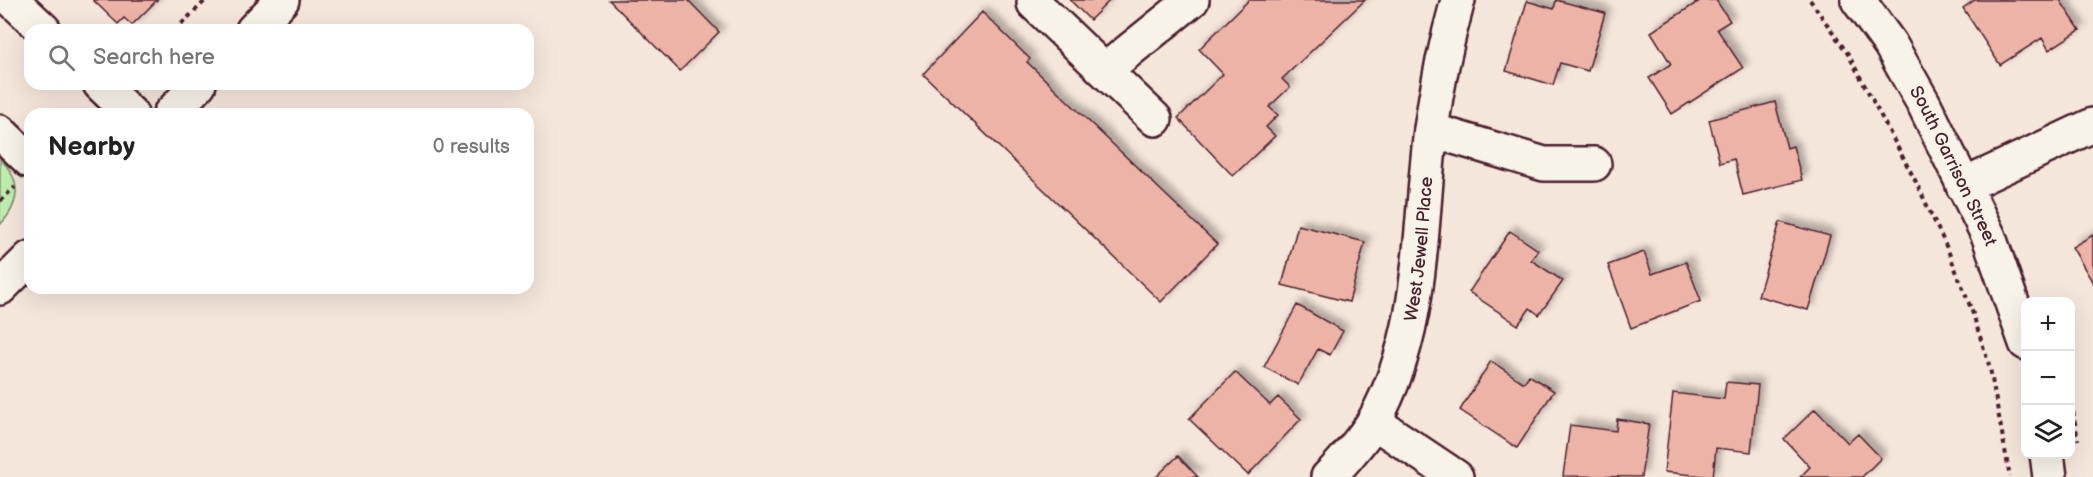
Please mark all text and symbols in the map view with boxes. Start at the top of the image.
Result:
search box [24,24,534,90]
icon: search [45,41,78,74]
text: Search here [93,44,215,71]
street label: South Garrison Street [1905,82,2002,249]
text: Nearby [48,132,135,163]
text: 0 results [433,135,510,159]
street label: West Jewell Place [1400,175,1437,323]
map controls [2021,297,2075,459]
button: + [2021,297,2075,351]
button: − [2021,351,2075,405]
button: layers [2021,405,2075,459]

